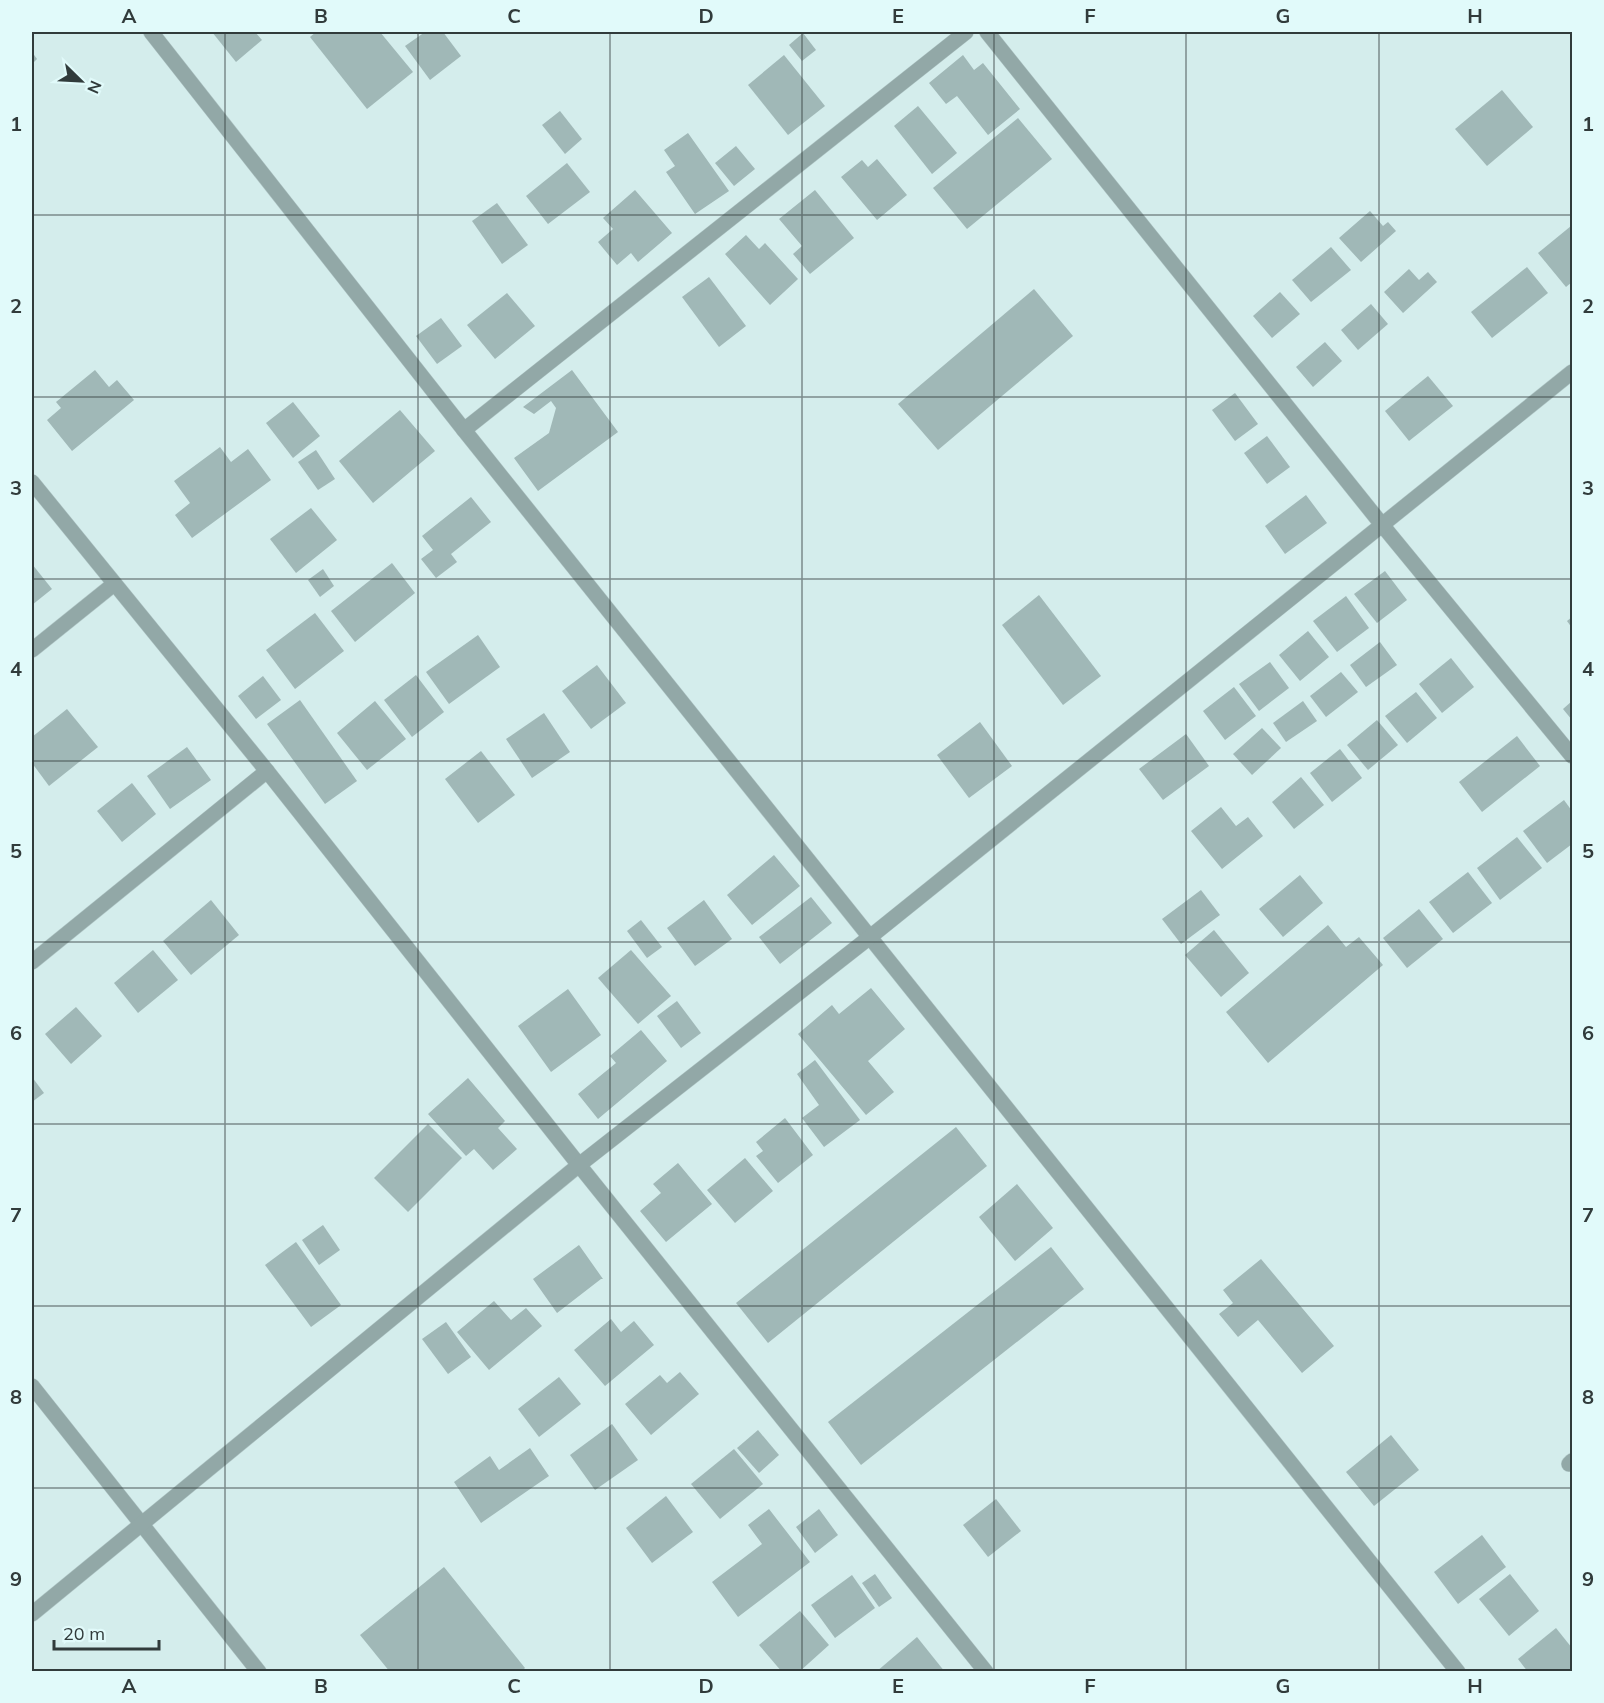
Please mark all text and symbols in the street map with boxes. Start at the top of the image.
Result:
text: A [122,3,137,28]
text: B [314,3,328,28]
text: C [507,3,521,28]
text: D [698,3,714,28]
text: E [892,3,904,28]
text: F [1084,3,1096,28]
text: G [1276,3,1290,28]
text: H [1467,3,1483,28]
north arrow [51,51,111,111]
text: N [83,78,106,97]
text: 1 [10,111,22,136]
text: 1 [1582,111,1594,136]
text: 2 [10,293,22,318]
text: 2 [1582,293,1594,318]
text: 3 [10,475,22,500]
text: 3 [1582,475,1594,500]
text: 4 [10,656,22,681]
text: 4 [1582,656,1594,681]
text: 5 [10,838,22,863]
text: 5 [1582,838,1594,863]
text: 6 [10,1020,22,1045]
text: 6 [1582,1020,1594,1045]
text: 7 [10,1202,22,1227]
text: 7 [1582,1202,1594,1227]
text: 8 [10,1384,22,1409]
text: 8 [1582,1384,1594,1409]
text: 9 [10,1566,22,1591]
text: 9 [1582,1566,1594,1591]
scale bar [54,1613,159,1651]
text: 20 m [63,1622,105,1645]
text: A [122,1673,137,1698]
text: B [314,1673,328,1698]
text: C [507,1673,521,1698]
text: D [698,1673,714,1698]
text: E [892,1673,904,1698]
text: F [1084,1673,1096,1698]
text: G [1276,1673,1290,1698]
text: H [1467,1673,1483,1698]

